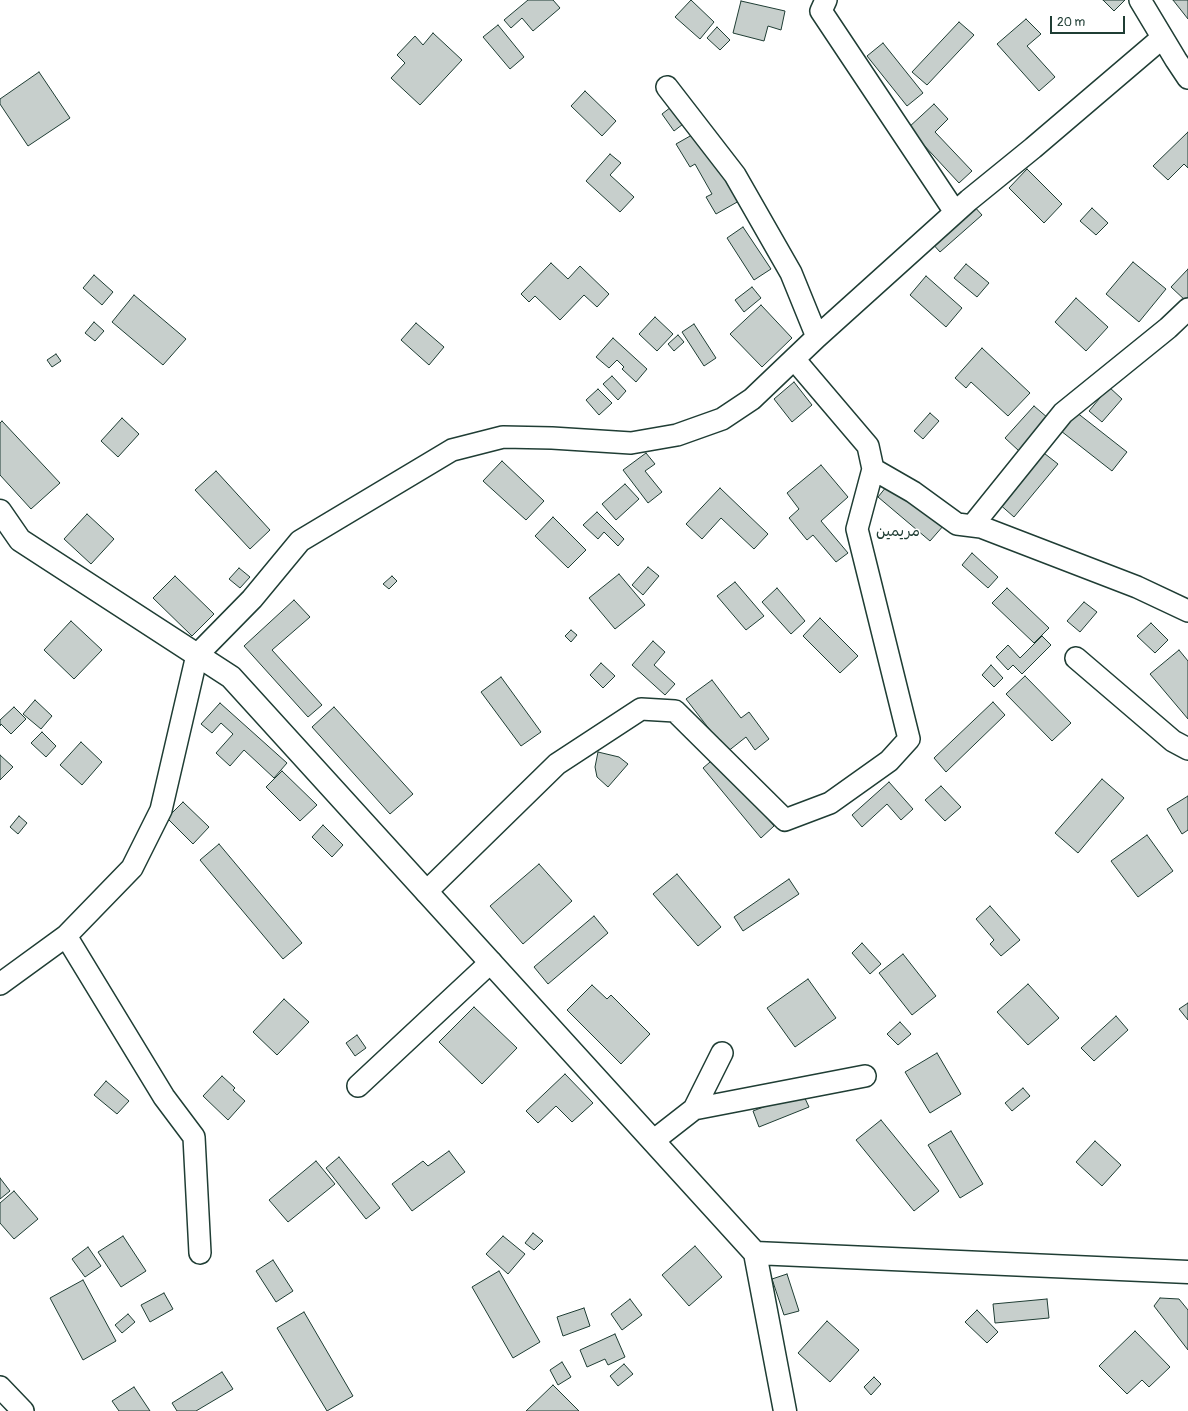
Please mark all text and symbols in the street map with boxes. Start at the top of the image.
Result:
scale bar [1052,8,1127,34]
text: 20 m [1057,15,1085,30]
district label: مريمين [876,523,920,541]

